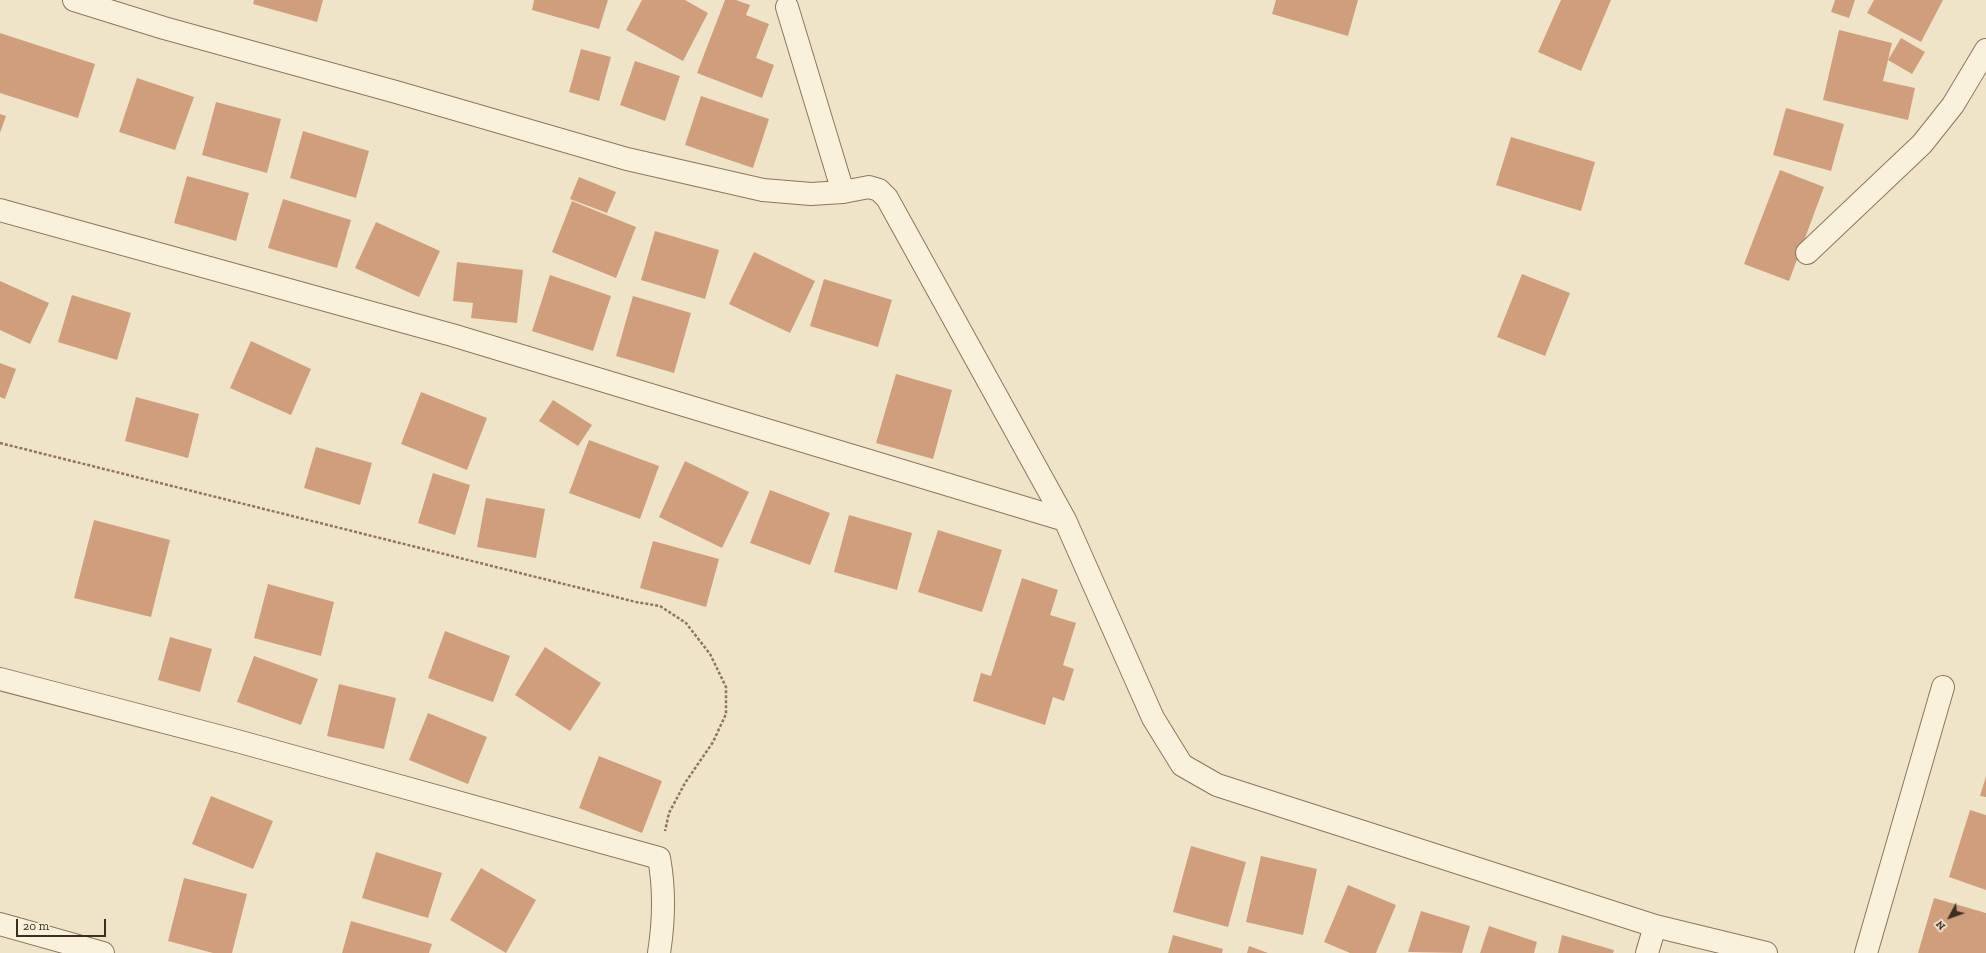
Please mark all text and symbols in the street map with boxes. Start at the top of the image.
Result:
north arrow [1930,897,1970,937]
scale bar [18,911,108,937]
text: N [1933,918,1948,933]
text: 20 m [23,919,49,933]

